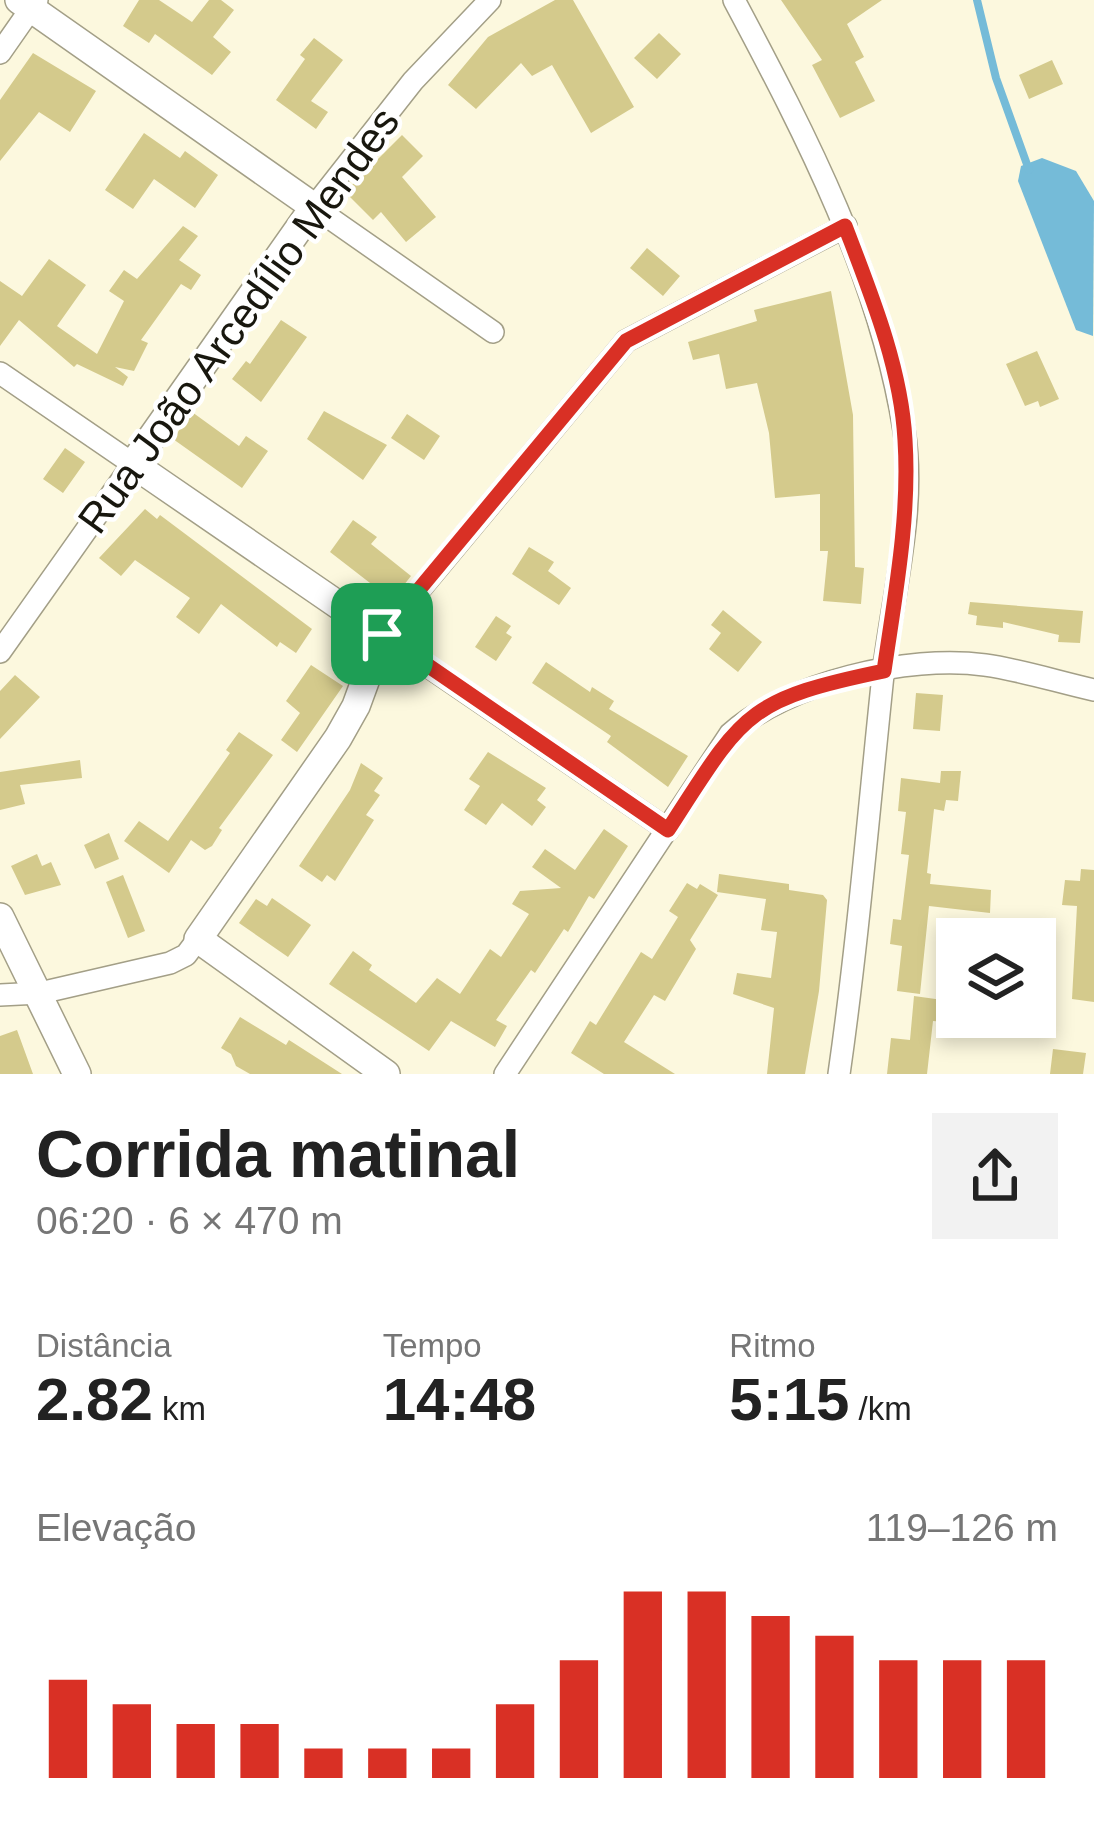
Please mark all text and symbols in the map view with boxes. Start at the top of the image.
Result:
street label: Rua João Arcedílio Mendes [68,99,408,542]
pin [331,583,433,685]
icon: arrive [349,601,415,667]
map controls [936,918,1056,1038]
button: layers [936,918,1056,1038]
button: share [932,1113,1058,1239]
text: Corrida matinal [36,1117,520,1191]
text: 06:20 · 6 × 470 m [36,1199,343,1242]
text: Distância [36,1327,172,1364]
text: Tempo [383,1327,482,1364]
text: Ritmo [729,1327,816,1364]
text: 2.82 [36,1366,153,1433]
text: 14:48 [383,1366,536,1433]
text: 5:15 [729,1366,849,1433]
text: km [153,1390,206,1427]
text: /km [849,1390,912,1427]
text: Elevação [36,1506,196,1549]
text: 119–126 m [866,1506,1058,1549]

